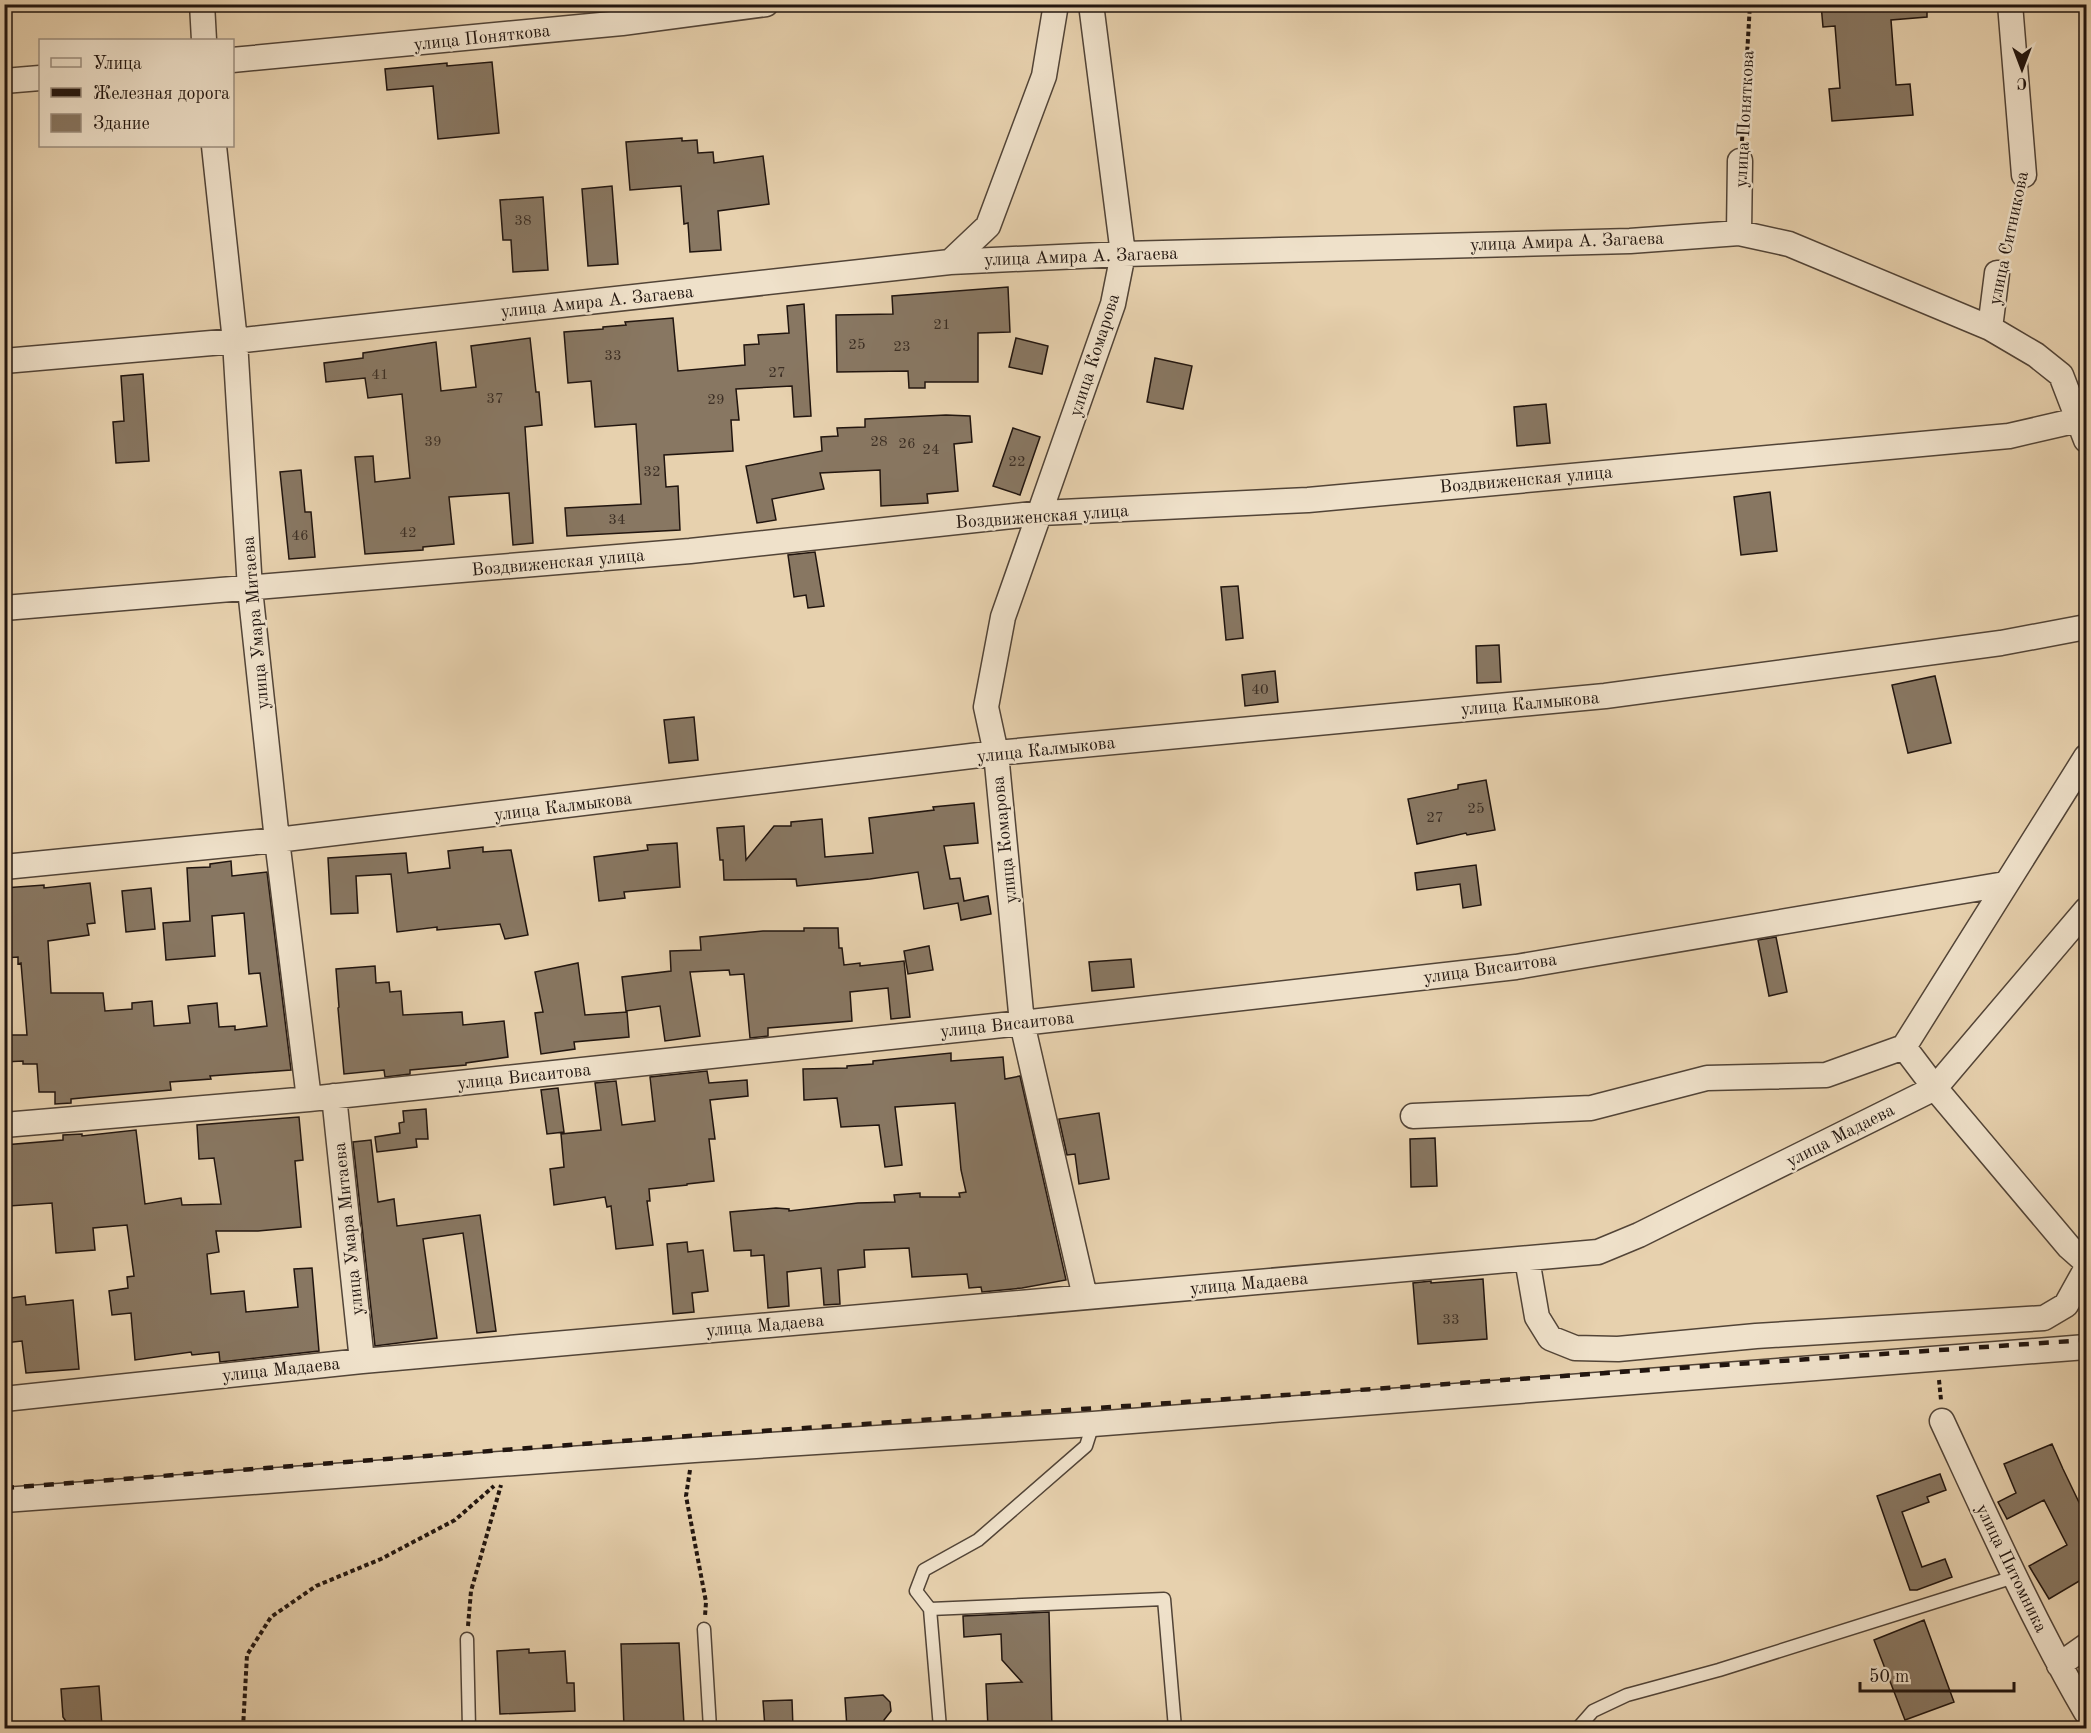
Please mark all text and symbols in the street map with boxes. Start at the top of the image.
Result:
street label: улица Поняткова [413,22,551,54]
legend [39,39,234,147]
north arrow [1992,39,2052,99]
street label: улица Поняткова [1732,50,1758,188]
text: Улица [93,55,142,73]
text: С [2017,74,2027,90]
text: Железная дорога [93,85,230,103]
text: Здание [93,115,150,133]
street label: улица Ситникова [1986,170,2032,307]
house number: 38 [514,214,532,229]
street label: улица Амира А. Загаева [1470,230,1664,254]
street label: улица Амира А. Загаева [984,245,1178,269]
street label: улица Амира А. Загаева [500,283,695,321]
street label: улица Комарова [1067,291,1123,419]
house number: 21 [933,318,951,333]
house number: 25 [848,338,866,353]
house number: 23 [893,340,911,355]
house number: 33 [604,349,622,364]
house number: 27 [768,366,786,381]
house number: 41 [371,368,389,383]
house number: 37 [486,392,504,407]
house number: 29 [707,393,725,408]
house number: 39 [424,435,442,450]
house number: 28 [870,435,888,450]
house number: 26 [898,437,916,452]
house number: 24 [922,443,940,458]
house number: 22 [1008,455,1026,470]
street label: Воздвиженская улица [1439,463,1613,497]
house number: 32 [643,465,661,480]
street label: Воздвиженская улица [955,502,1129,532]
house number: 34 [608,513,626,528]
house number: 42 [399,526,417,541]
house number: 46 [291,529,309,544]
street label: улица Умара Митаева [239,535,273,710]
street label: Воздвиженская улица [471,546,645,580]
house number: 40 [1251,683,1269,698]
street label: улица Калмыкова [1460,689,1600,719]
street label: улица Калмыкова [976,734,1116,766]
street label: улица Комарова [989,775,1021,905]
street label: улица Калмыкова [493,790,633,824]
house number: 25 [1467,802,1485,817]
house number: 27 [1426,811,1444,826]
street label: улица Висаитова [1422,951,1558,987]
street label: улица Висаитова [939,1009,1075,1041]
street label: улица Висаитова [456,1061,592,1093]
street label: улица Мадаева [1784,1101,1897,1171]
street label: улица Умара Митаева [331,1141,367,1316]
street label: улица Мадаева [1189,1270,1309,1298]
street label: улица Мадаева [705,1312,825,1340]
house number: 33 [1442,1313,1460,1328]
street label: улица Мадаева [221,1355,341,1385]
street label: улица Питомника [1972,1501,2050,1635]
scale bar [1860,1655,2014,1693]
text: 50 m [1869,1668,1909,1686]

